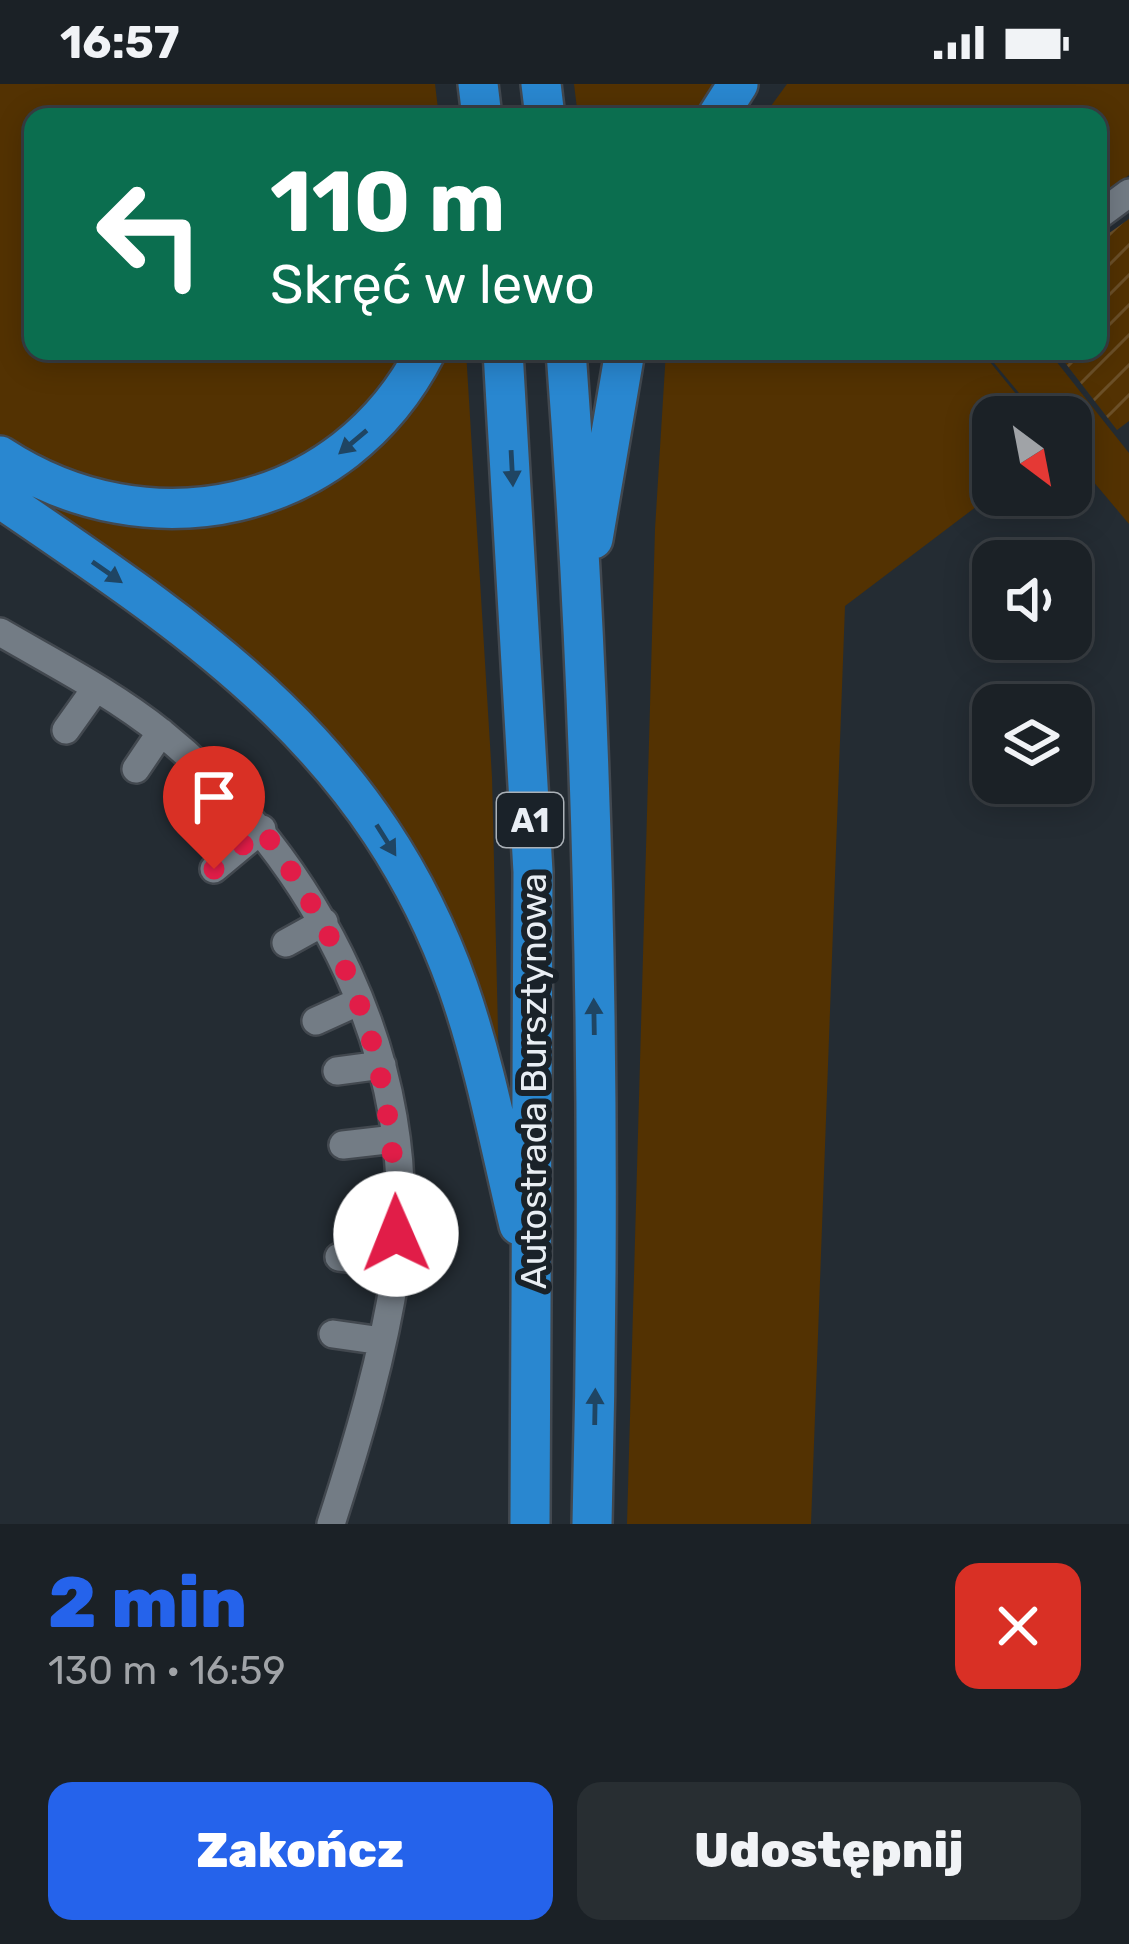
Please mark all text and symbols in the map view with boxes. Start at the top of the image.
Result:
text: 16:57 [60,16,180,69]
text: 110 m [270,152,505,252]
icon: left [72,156,228,312]
text: Skręć w lewo [270,253,595,317]
north arrow [972,396,1092,516]
map controls [972,396,1092,804]
one-way arrow [338,428,369,454]
one-way arrow [502,450,521,487]
button: sound [972,540,1092,660]
one-way arrow [91,560,123,583]
button: layers [972,684,1092,804]
pin [163,746,265,869]
icon: arrive [181,764,247,830]
road number: A1 [497,793,563,847]
one-way arrow [374,823,396,856]
street label: Autostrada Bursztynowa [512,873,555,1289]
one-way arrow [585,997,604,1035]
position arrow [333,1171,459,1297]
one-way arrow [586,1387,605,1425]
text: 2 min [48,1560,247,1645]
button: close [955,1563,1081,1689]
text: 130 m · 16:59 [48,1648,286,1694]
button: Zakończ [48,1782,553,1920]
button: Udostępnij [577,1782,1081,1920]

